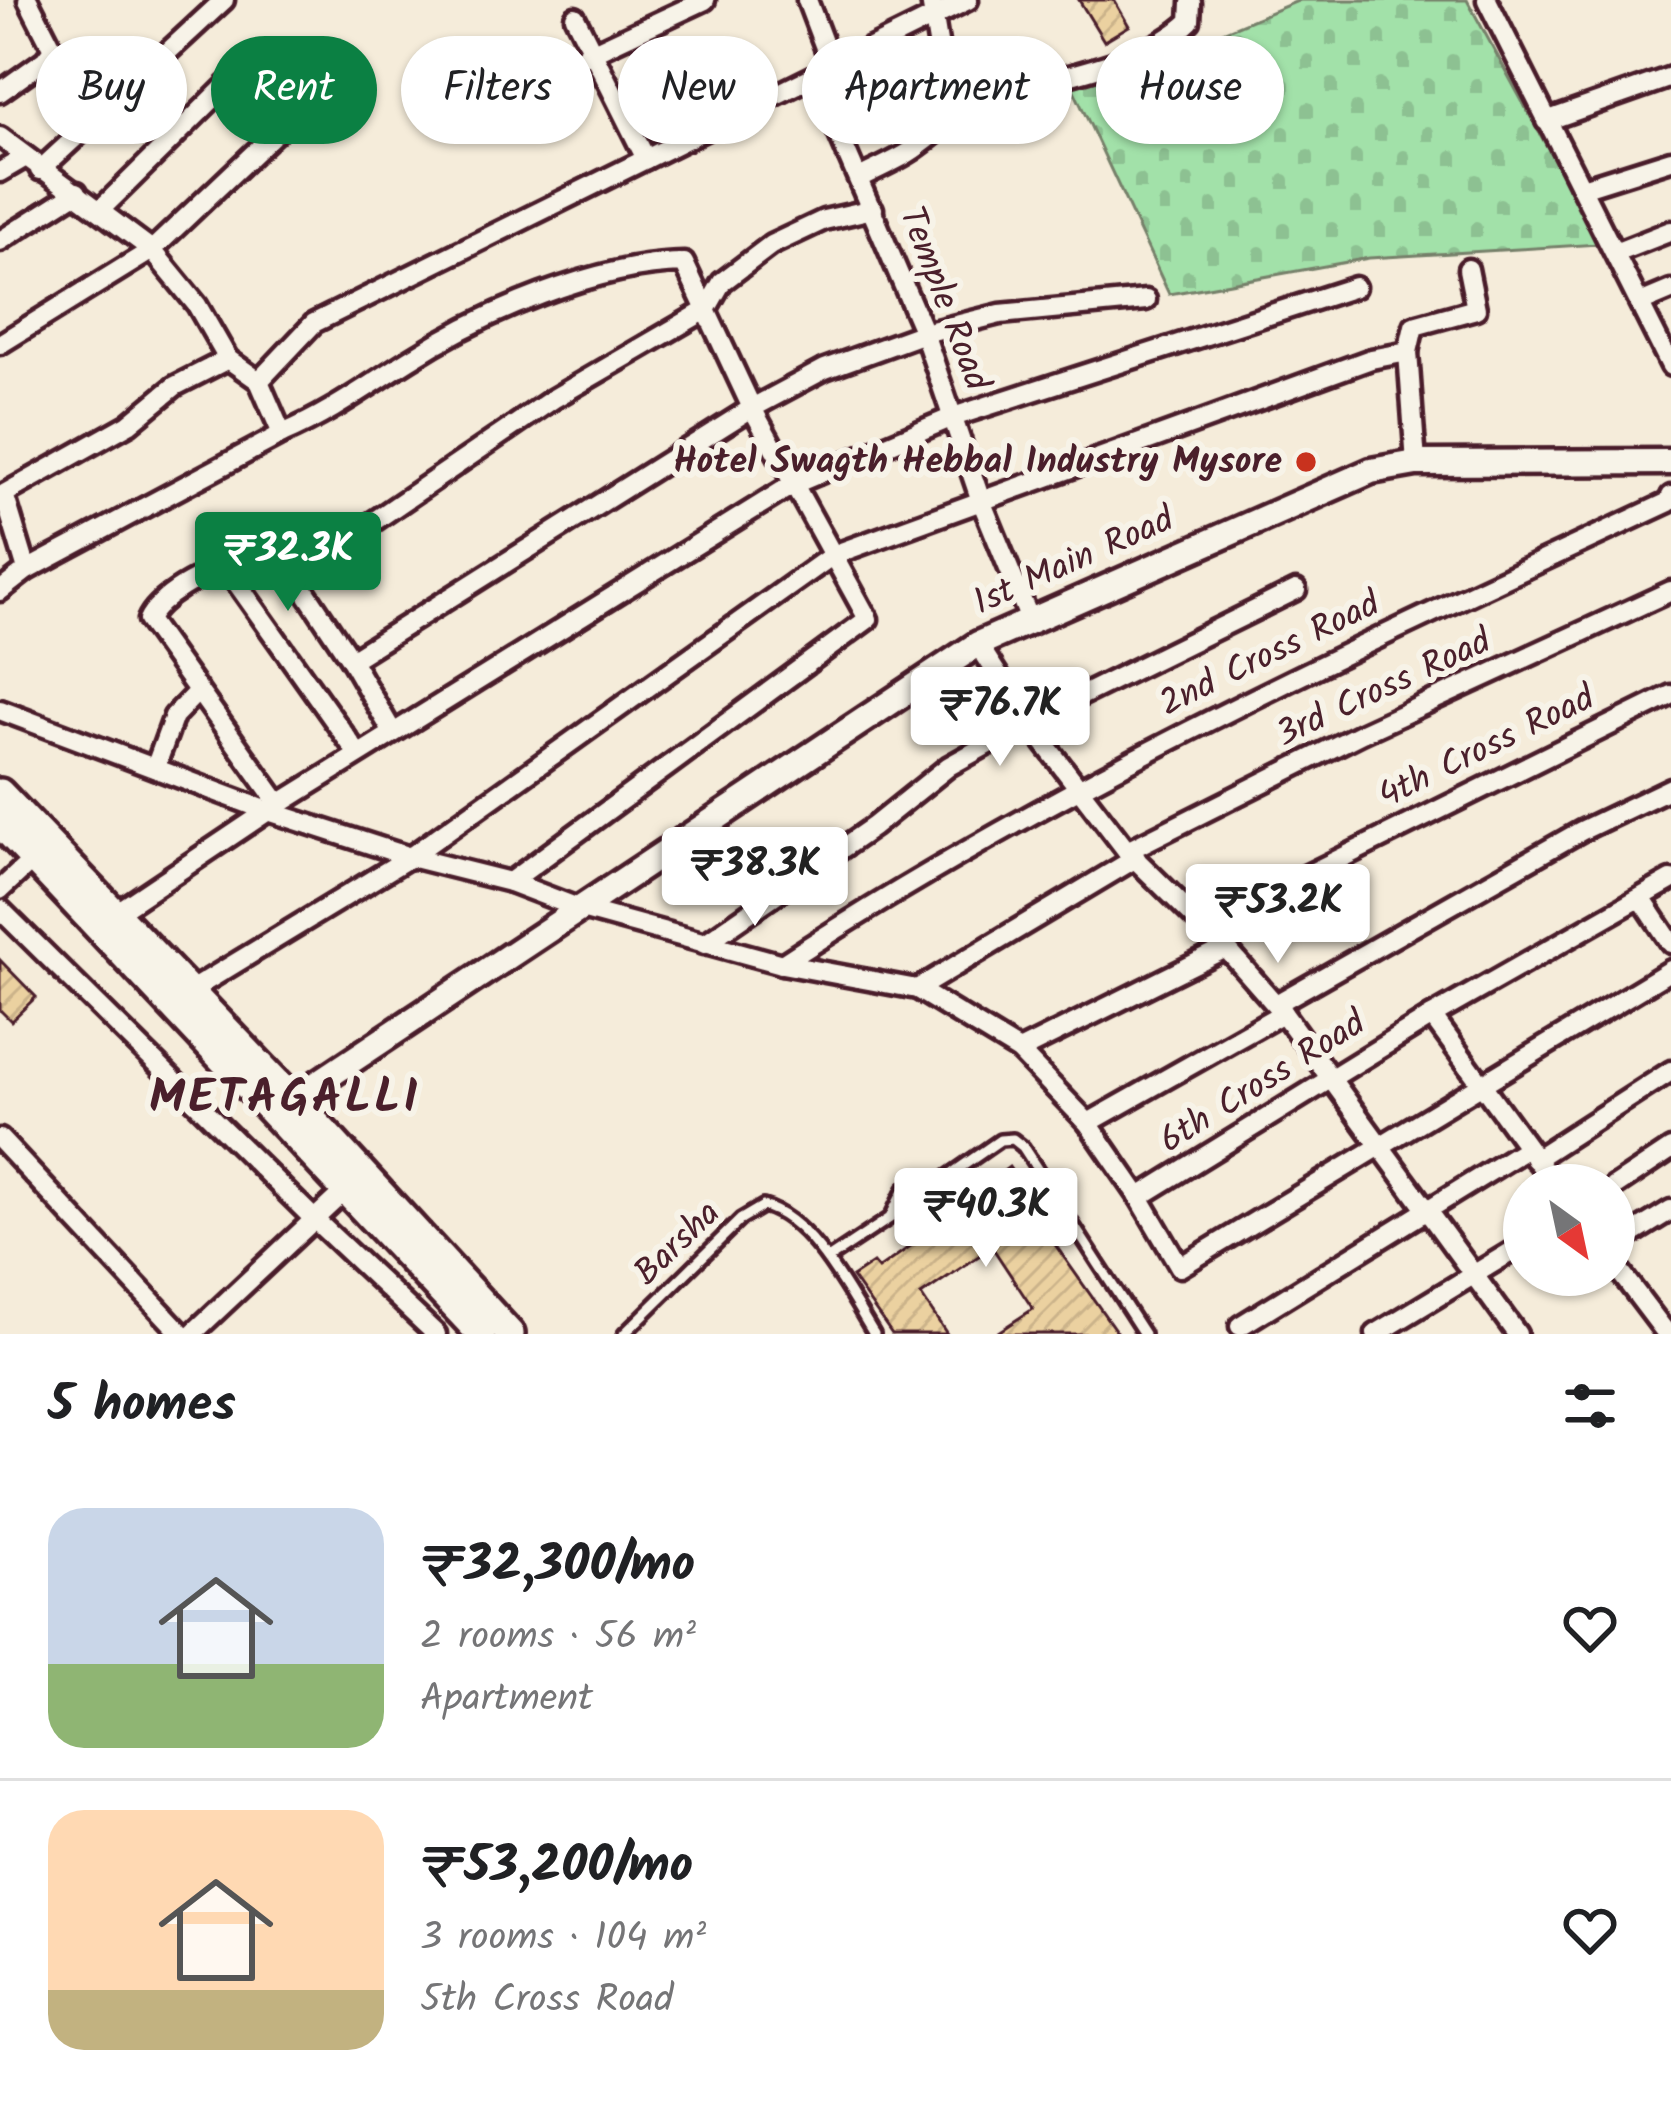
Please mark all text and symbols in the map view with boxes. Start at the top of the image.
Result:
chip: Buy [36,36,187,144]
chip: Rent [211,36,377,144]
chip: Filters [401,36,594,144]
chip: New [618,36,778,144]
chip: Apartment [802,36,1072,144]
chip: House [1096,36,1284,144]
street label: Temple Road [882,199,1005,400]
place label: Hotel Swagth Hebbal Industry Mysore [673,434,1282,491]
marker: Hotel Swagth Hebbal Industry Mysore [1293,449,1319,475]
street label: 1st Main Road [964,492,1185,632]
pin: ₹32.3K [190,512,386,614]
text: ₹32.3K [222,520,354,582]
street label: 2nd Cross Road [1150,576,1391,733]
street label: 3rd Cross Road [1267,614,1502,764]
pin: ₹76.7K [902,667,1098,769]
street label: 4th Cross Road [1369,671,1606,825]
text: ₹76.7K [938,675,1062,737]
pin: ₹38.3K [657,827,853,929]
text: ₹38.3K [689,835,821,897]
pin: ₹53.2K [1180,864,1376,966]
text: ₹53.2K [1213,872,1343,934]
street label: 6th Cross Road [1148,996,1379,1169]
district label: METAGALLI [149,1061,421,1137]
north arrow [1503,1164,1635,1296]
map controls [1503,1164,1635,1296]
pin: ₹40.3K [888,1168,1084,1270]
text: ₹40.3K [921,1176,1051,1238]
street label: Barsha [621,1188,735,1300]
text: 5 homes [48,1366,236,1447]
icon: filters [1557,1373,1623,1439]
text: ₹32,300/mo [420,1526,695,1607]
icon: home [144,1556,288,1700]
icon: heart [1557,1595,1623,1661]
text: 2 rooms · 56 m² [420,1607,696,1669]
text: Apartment [420,1669,593,1731]
text: ₹53,200/mo [420,1827,693,1908]
icon: home [144,1858,288,2002]
icon: heart [1557,1897,1623,1963]
text: 3 rooms · 104 m² [420,1908,706,1970]
text: 5th Cross Road [420,1970,674,2032]

